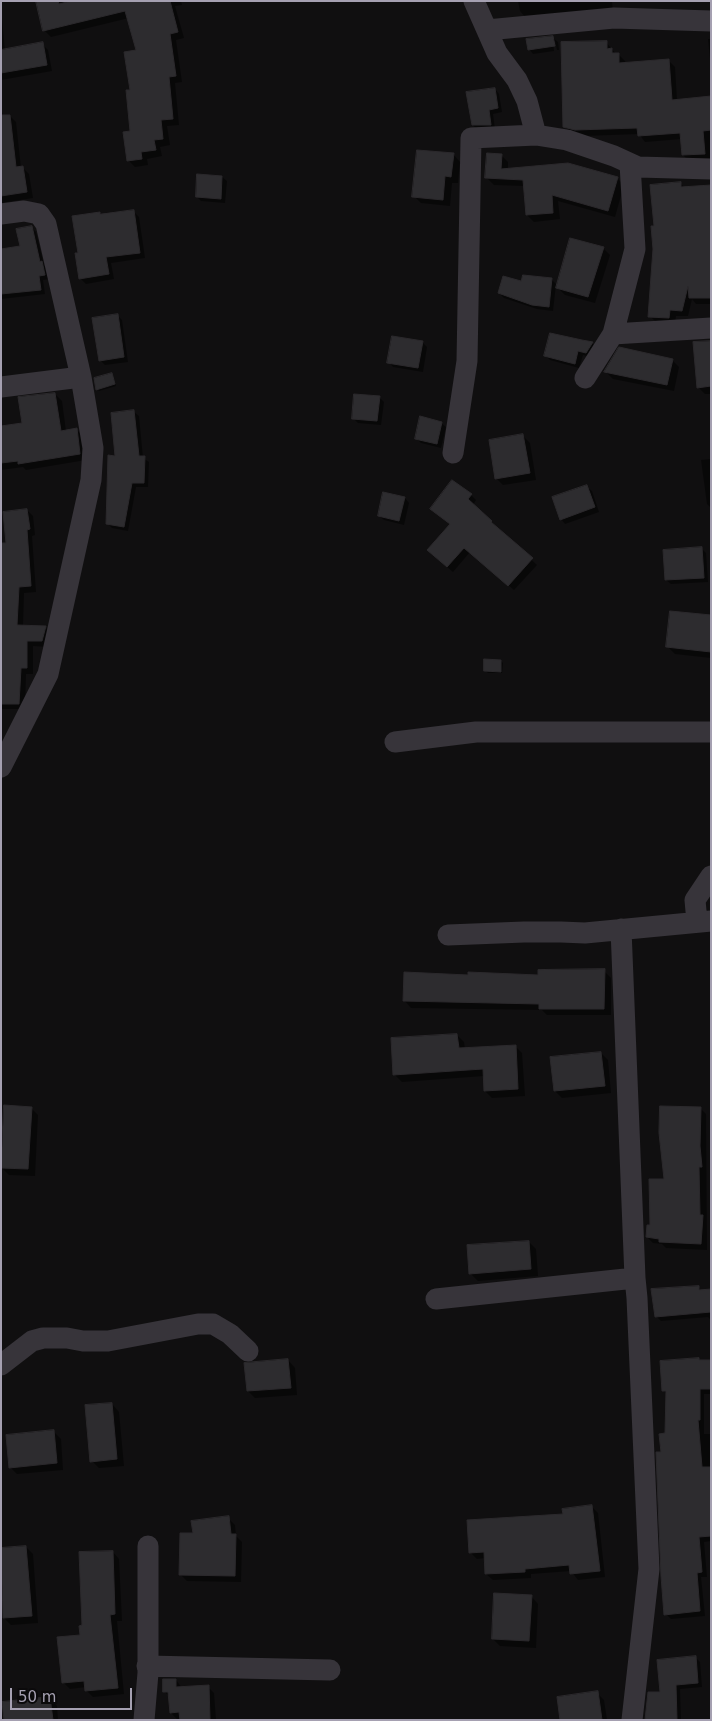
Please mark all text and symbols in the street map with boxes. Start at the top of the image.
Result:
scale bar [12,1678,135,1710]
text: 50 m [18,1688,56,1706]

